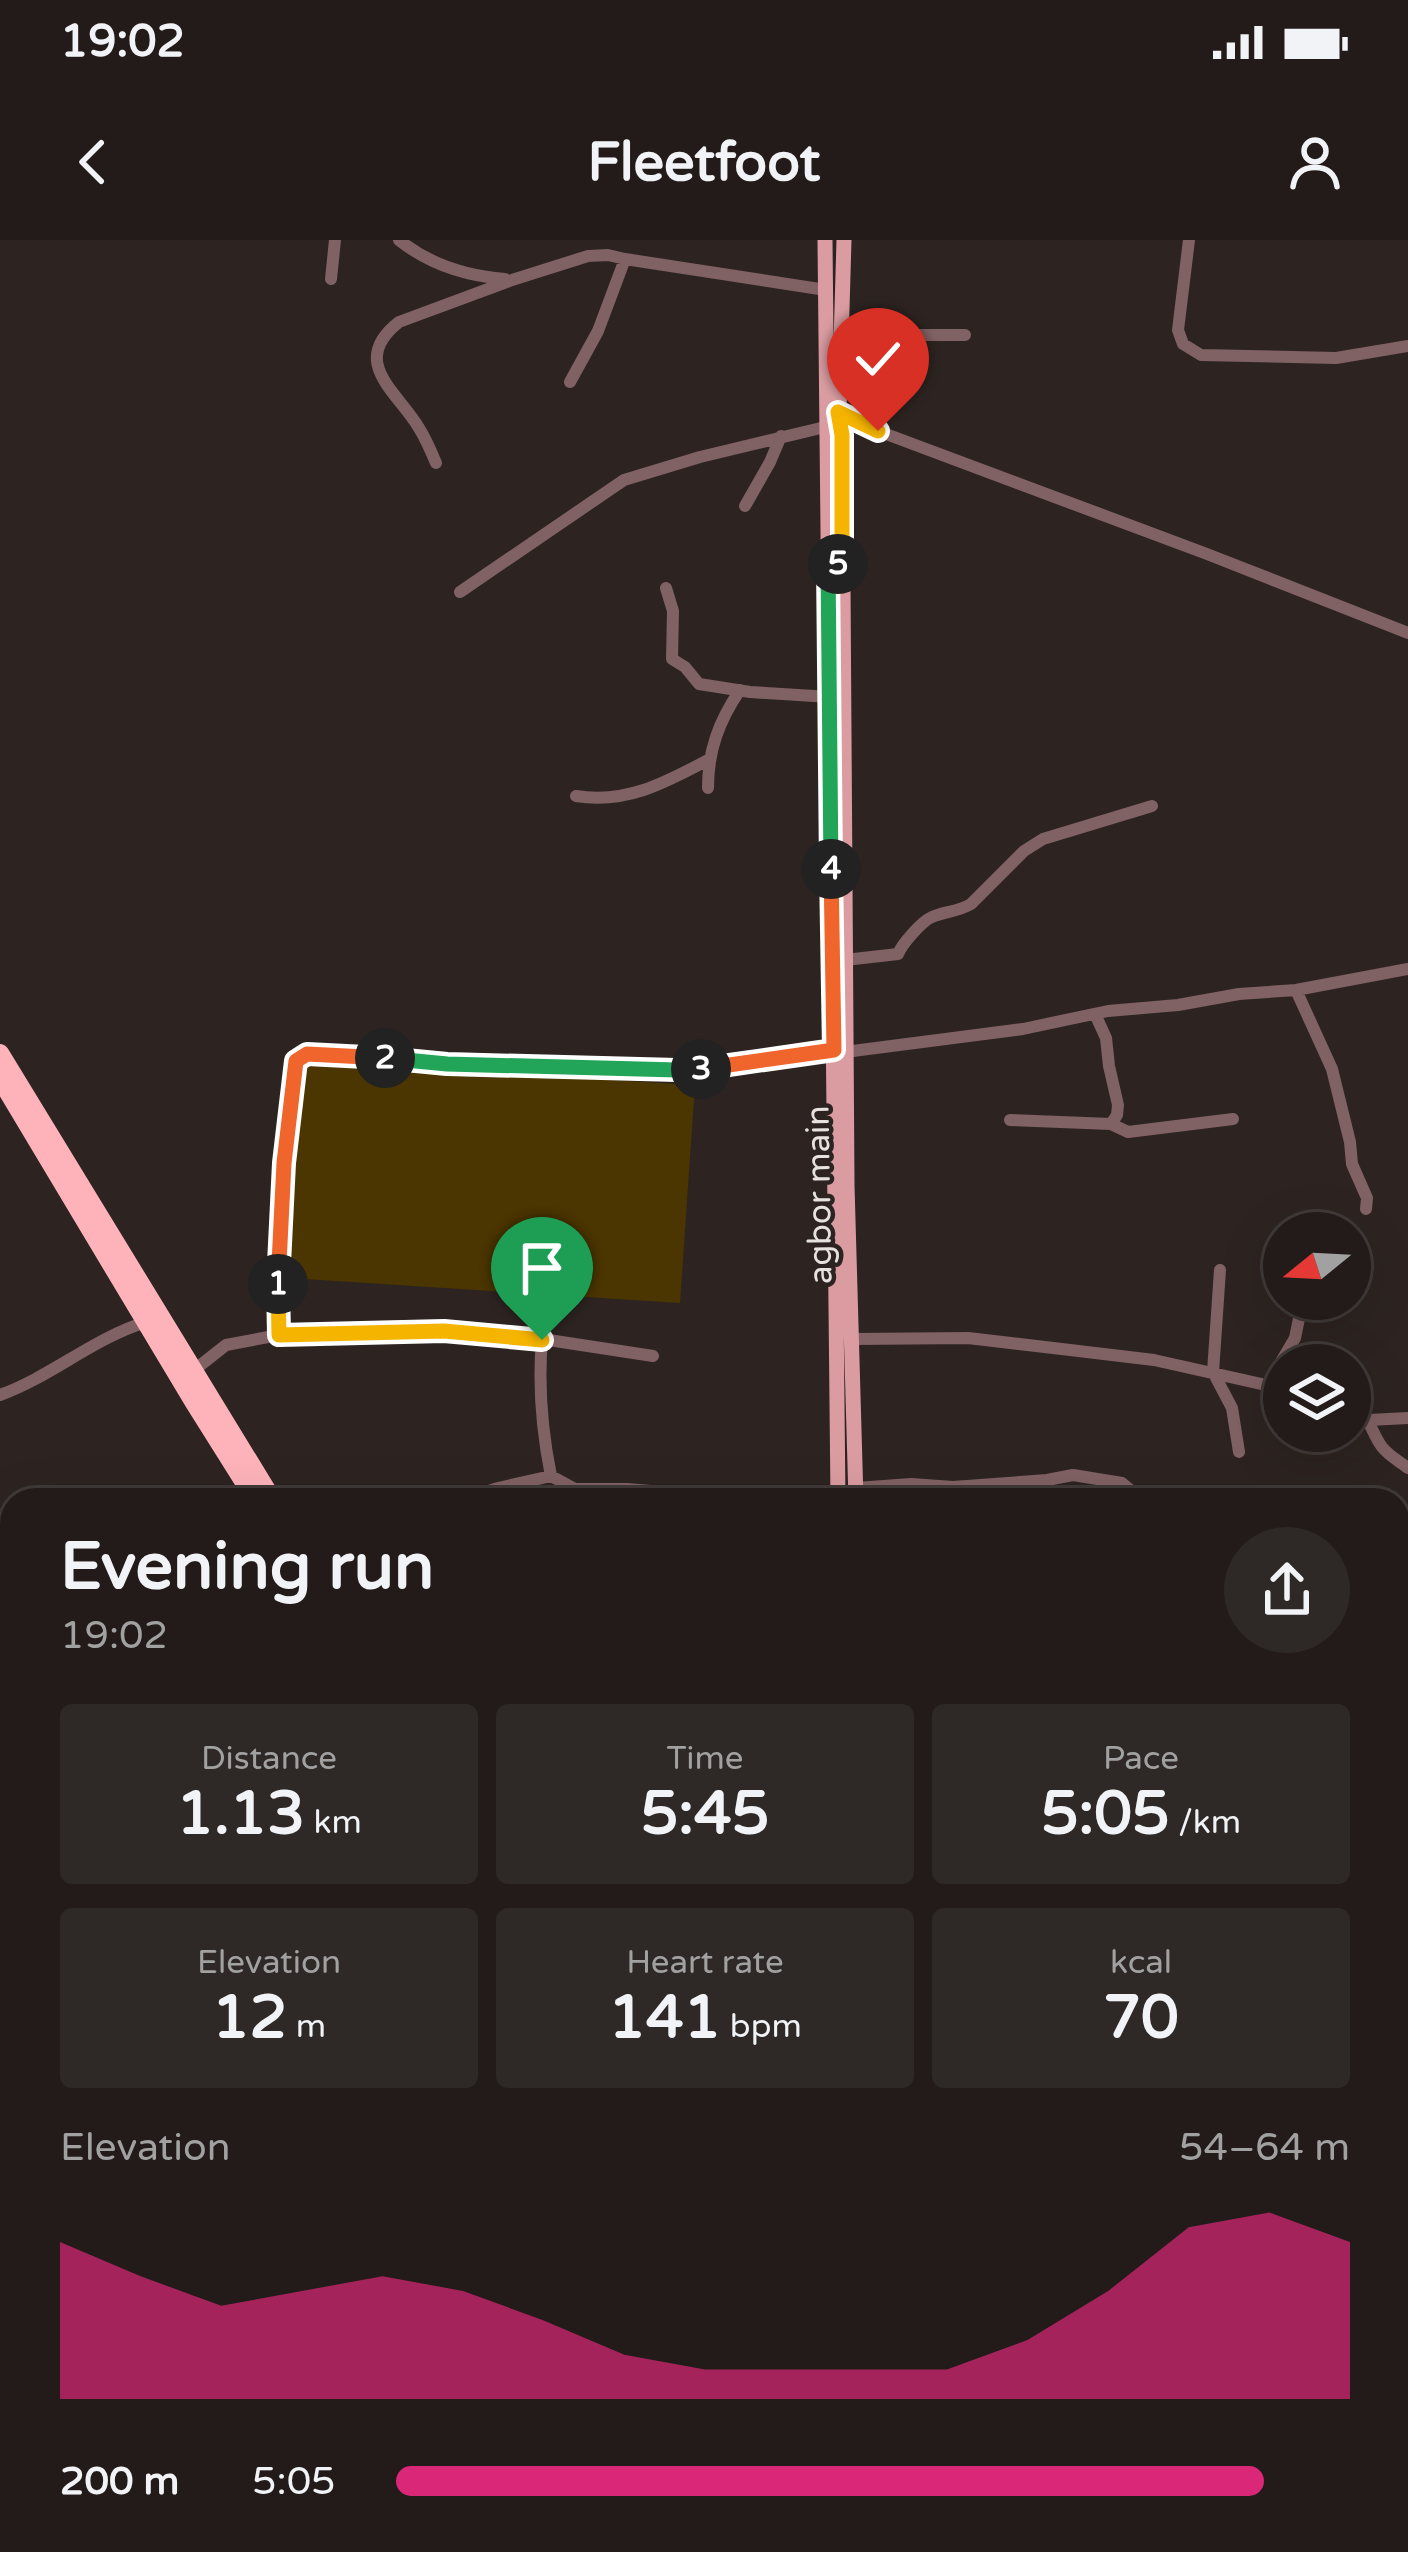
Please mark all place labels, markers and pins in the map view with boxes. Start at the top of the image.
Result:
pin [827,308,929,431]
pin: 5 [808,534,868,594]
pin: 4 [801,839,861,899]
pin: 2 [355,1028,415,1088]
pin: 3 [671,1039,731,1099]
pin [491,1217,593,1340]
pin: 1 [248,1254,308,1314]

